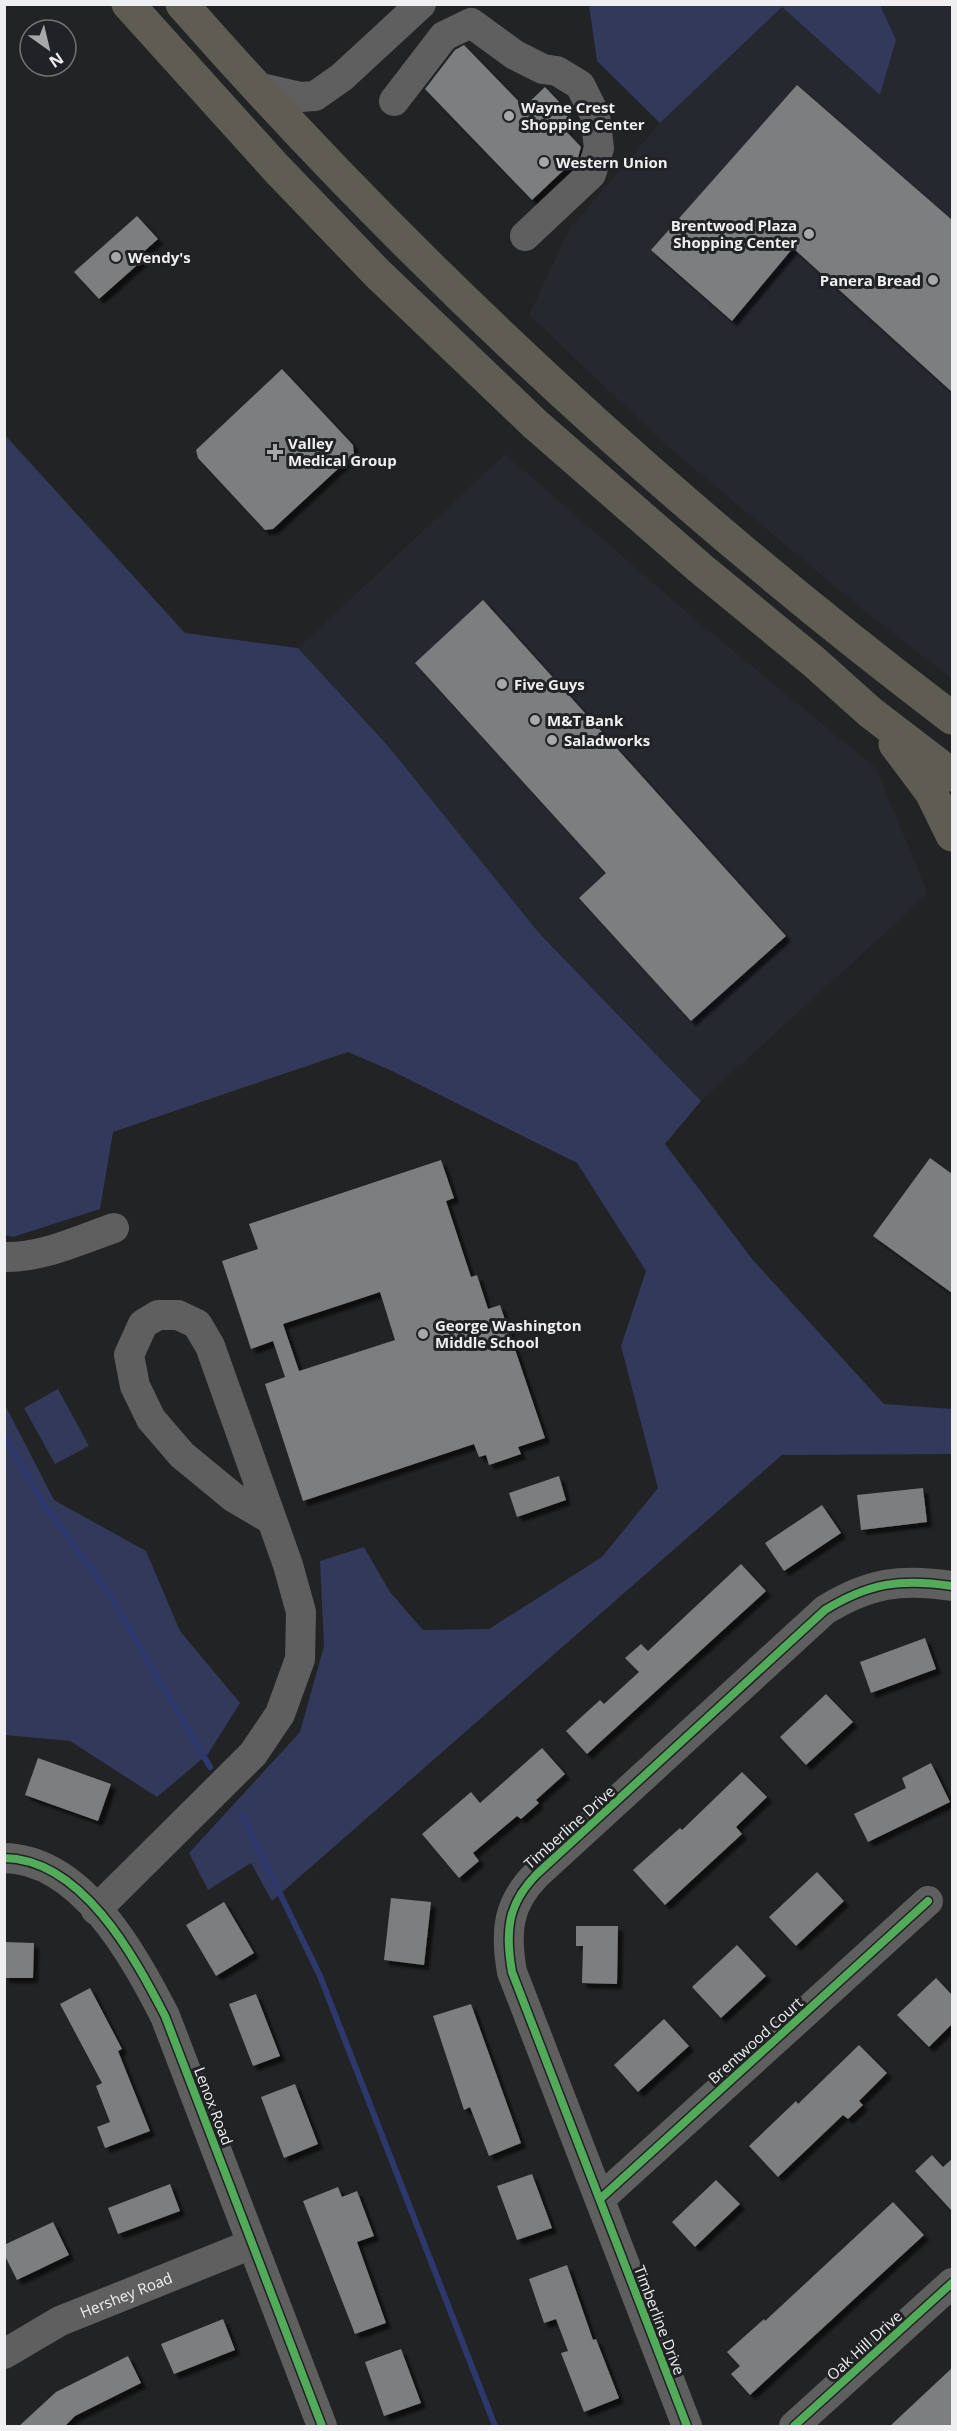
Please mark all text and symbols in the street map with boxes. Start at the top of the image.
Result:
north arrow [18,18,78,78]
text: N [45,48,68,73]
place label: Wayne Crest Shopping Center [521,97,645,134]
marker: Wayne Crest Shopping Center [502,109,516,123]
place label: Western Union [556,152,668,172]
marker: Western Union [537,155,551,169]
place label: Brentwood Plaza Shopping Center [671,215,797,252]
marker: Brentwood Plaza Shopping Center [802,227,816,241]
place label: Wendy's [128,247,191,267]
marker: Wendy's [109,250,123,264]
place label: Panera Bread [820,270,921,290]
marker: Panera Bread [926,273,940,287]
place label: Valley Medical Group [288,433,397,470]
marker: Valley Medical Group [266,443,284,461]
place label: Five Guys [514,674,585,694]
marker: Five Guys [495,677,509,691]
place label: M&T Bank [547,710,624,730]
marker: M&T Bank [528,713,542,727]
place label: Saladworks [564,730,650,750]
marker: Saladworks [545,733,559,747]
place label: George Washington Middle School [435,1315,582,1352]
marker: George Washington Middle School [416,1327,430,1341]
street label: Timberline Drive [519,1781,619,1873]
street label: Brentwood Court [703,1992,807,2088]
street label: Lenox Road [190,2064,238,2148]
street label: Timberline Drive [630,2263,690,2377]
street label: Hershey Road [77,2267,175,2322]
street label: Oak Hill Drive [822,2306,906,2384]

